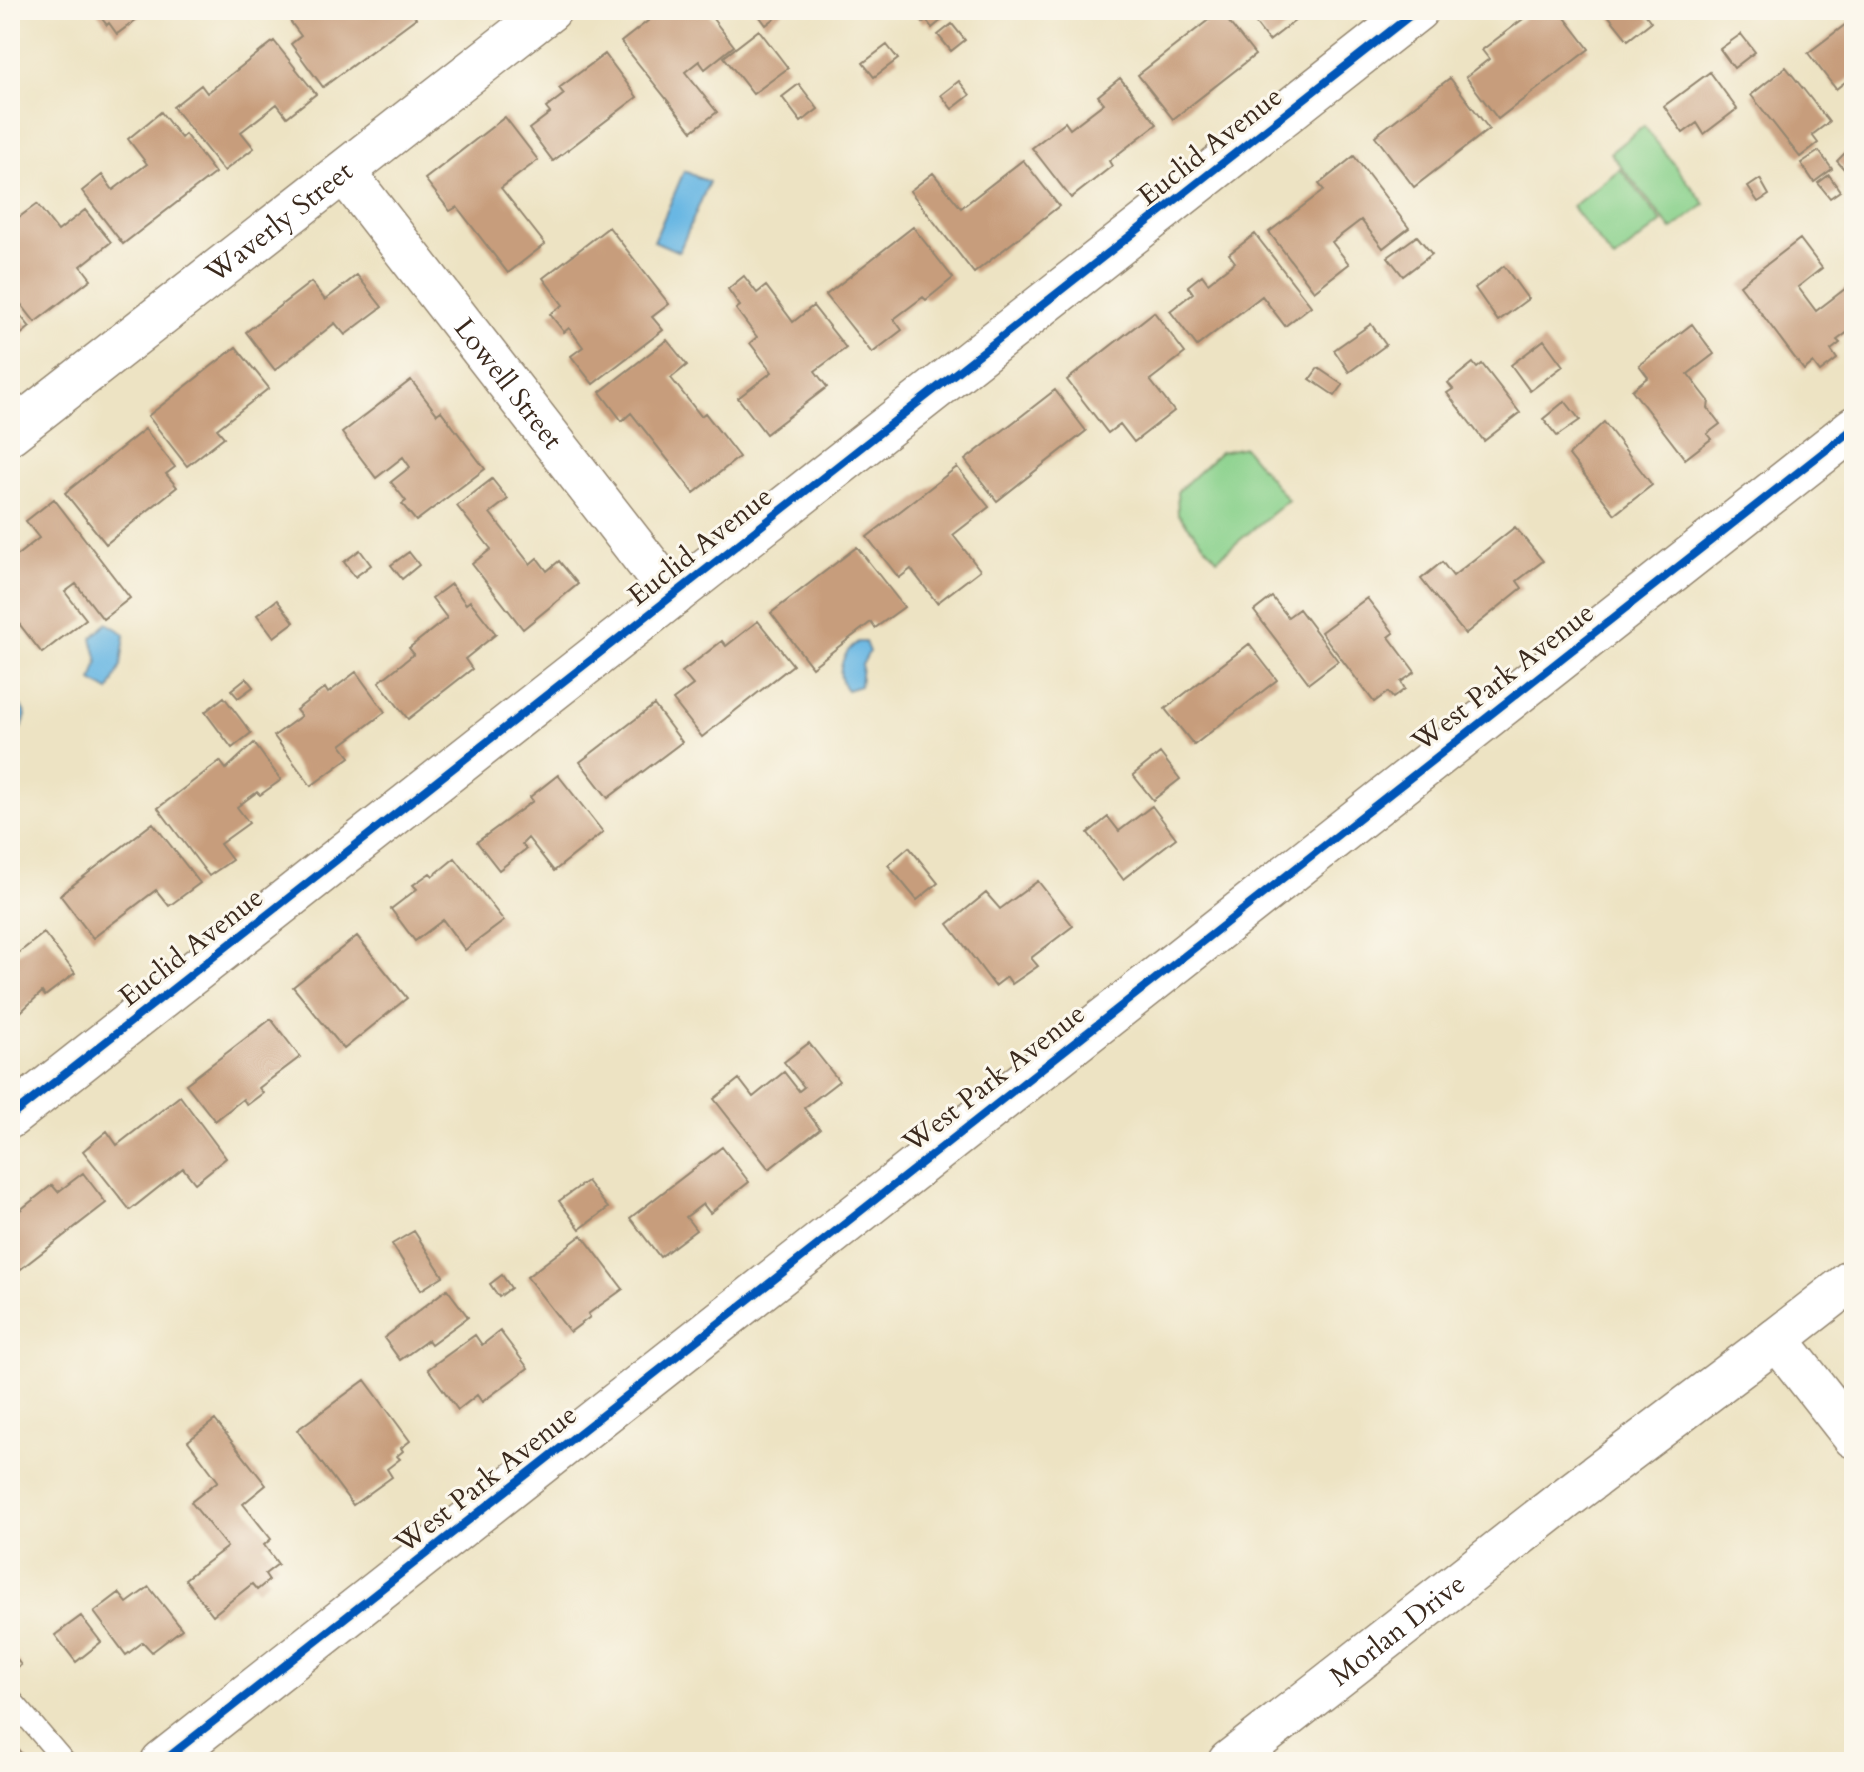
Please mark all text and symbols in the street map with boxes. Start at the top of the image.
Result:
street label: Euclid Avenue [1130,78,1290,214]
street label: Waverly Street [197,152,361,292]
street label: Lowell Street [445,310,571,457]
street label: Euclid Avenue [620,478,780,614]
street label: West Park Avenue [1403,594,1602,761]
street label: Euclid Avenue [111,879,271,1015]
street label: West Park Avenue [894,995,1093,1162]
street label: West Park Avenue [386,1396,585,1563]
street label: Morlan Drive [1322,1565,1473,1695]

